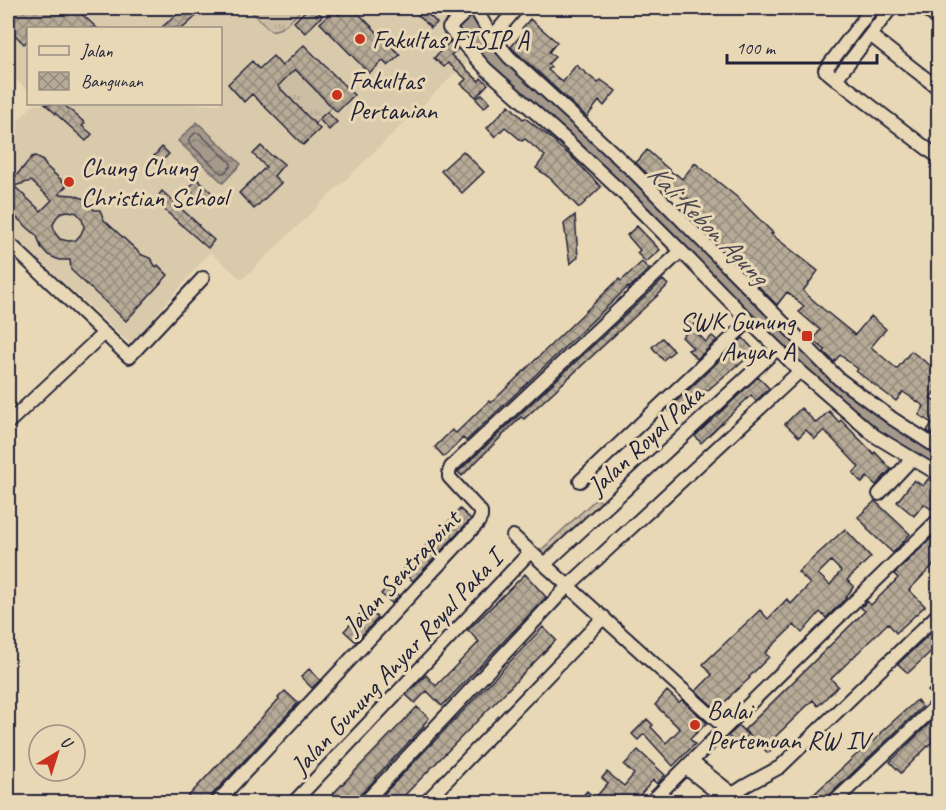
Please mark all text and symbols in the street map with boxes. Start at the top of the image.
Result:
place label: Fakultas FISIP A [372,23,530,56]
legend [27,27,222,105]
scale bar [727,27,877,65]
marker: Fakultas FISIP A [353,32,367,46]
text: 100 m [736,37,777,59]
text: Jalan [80,40,113,62]
place label: Fakultas Pertanian [349,64,438,127]
text: Bangunan [81,70,144,92]
marker: Fakultas Pertanian [330,88,344,102]
place label: Chung Chung Christian School [81,151,232,214]
water label: Kali Kebon Agung [641,157,778,294]
marker: Chung Chung Christian School [62,175,76,189]
place label: SWK Gunung Anyar A [679,305,797,368]
marker: SWK Gunung Anyar A [800,329,814,343]
street label: Jalan Royal Paka [579,377,712,504]
street label: Jalan Sentrapoint [334,502,469,643]
street label: Jalan Gunung Anyar Royal Paka I [282,539,513,783]
place label: Balai Pertemuan RW IV [707,694,874,757]
marker: Balai Pertemuan RW IV [688,718,702,732]
north arrow [27,723,87,783]
text: U [56,732,77,754]

